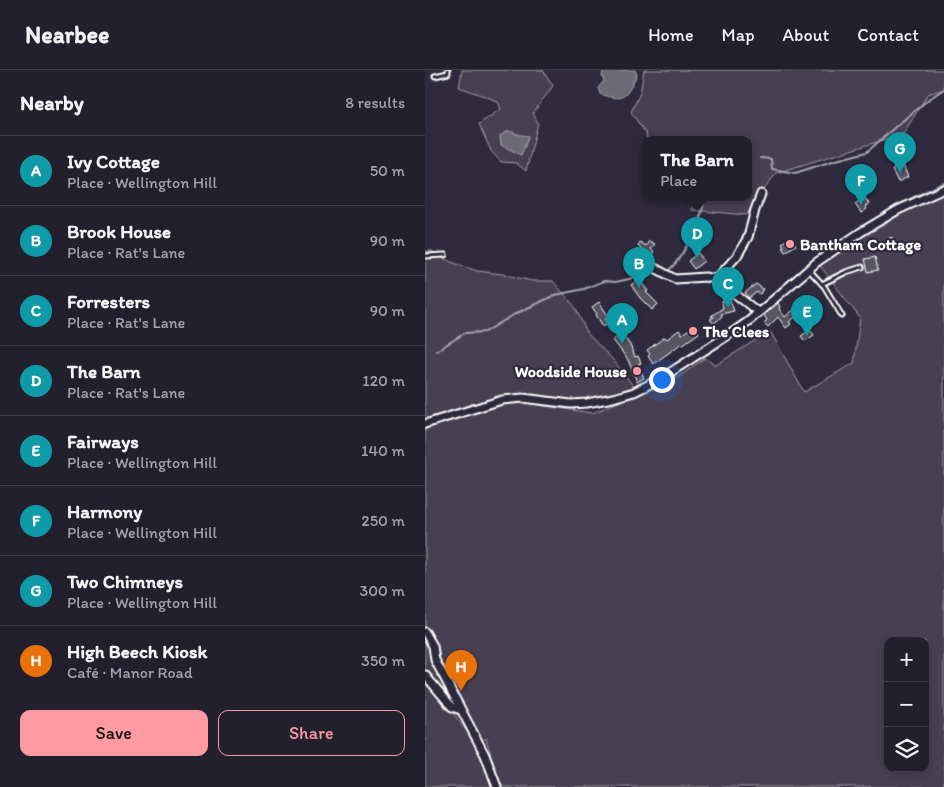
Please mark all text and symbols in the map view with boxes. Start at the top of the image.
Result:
text: Nearbee [25,20,109,49]
text: Home [648,24,694,46]
text: Map [722,24,755,46]
text: About [783,24,829,46]
text: Contact [857,24,919,46]
text: Nearby [20,90,84,115]
text: 8 results [345,93,405,112]
pin: G [884,132,916,173]
popup [642,136,752,201]
text: The Barn [660,148,734,171]
text: Ivy Cottage [67,150,160,173]
text: A [31,161,41,180]
text: 50 m [370,161,405,180]
pin: F [845,164,877,205]
text: Place [660,171,697,190]
text: Place · Wellington Hill [67,173,217,192]
pin: D [681,217,713,258]
text: Brook House [67,220,171,243]
text: B [31,231,41,250]
text: 90 m [370,231,405,250]
place label: Bantham Cottage [800,235,921,255]
marker: Bantham Cottage [784,238,796,250]
text: Place · Rat's Lane [67,243,185,262]
pin: B [623,247,655,288]
pin: C [712,267,744,308]
text: Forresters [67,290,150,313]
pin: E [791,295,823,336]
text: C [31,301,41,320]
text: 90 m [370,301,405,320]
pin: A [606,303,638,344]
text: Place · Rat's Lane [67,313,185,332]
place label: The Clees [702,322,769,341]
marker: The Clees [687,325,699,337]
text: The Barn [67,360,141,383]
place label: Woodside House [515,362,627,381]
marker: Woodside House [631,365,643,377]
your location [649,367,675,393]
text: D [31,371,41,390]
text: 120 m [362,371,405,390]
text: Place · Rat's Lane [67,383,185,402]
text: Fairways [67,430,139,453]
text: E [32,441,40,460]
text: 140 m [361,441,405,460]
text: Place · Wellington Hill [67,453,217,472]
text: Harmony [67,500,142,523]
text: F [32,511,40,530]
text: 250 m [361,511,405,530]
text: Place · Wellington Hill [67,523,217,542]
text: Two Chimneys [67,570,183,593]
text: G [30,581,42,600]
text: 300 m [360,581,405,600]
text: Place · Wellington Hill [67,593,217,612]
map controls [884,637,929,772]
button: + [884,637,929,682]
text: High Beech Kiosk [67,640,207,663]
pin: H [445,650,477,691]
text: H [30,651,42,670]
text: 350 m [361,651,405,670]
text: Café · Manor Road [67,663,193,682]
button: − [884,682,929,727]
button: Save [20,710,208,756]
button: Share [218,710,405,756]
button: layers [884,727,929,772]

